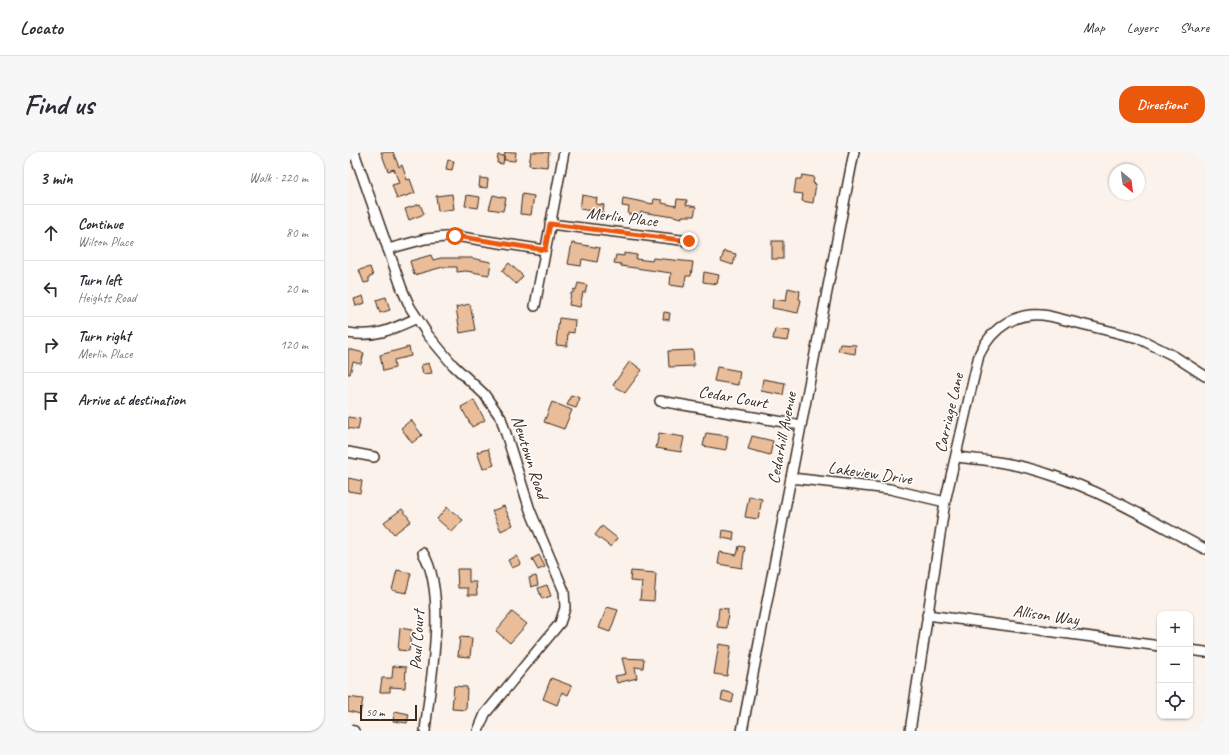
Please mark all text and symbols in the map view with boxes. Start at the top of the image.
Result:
text: Locato [20,16,63,40]
text: Map [1083,19,1105,36]
text: Layers [1127,19,1158,36]
text: Share [1180,19,1209,36]
button: Directions [1119,86,1205,123]
text: Find us [24,87,94,122]
north arrow [1109,164,1145,200]
text: 3 min [40,168,73,189]
text: Walk · 220 m [249,170,308,186]
street label: Merlin Place [585,202,660,232]
text: Continue [78,215,123,234]
icon: ahead [40,222,62,244]
text: 80 m [286,225,308,241]
route start [446,227,464,245]
route end [680,232,698,250]
text: Wilson Place [78,234,133,250]
text: Turn left [78,271,121,290]
icon: left [40,278,62,300]
text: 20 m [286,281,308,297]
text: Heights Road [78,290,136,306]
text: Turn right [78,327,131,346]
icon: right [40,334,62,356]
text: 120 m [280,337,308,353]
text: Merlin Place [78,346,132,362]
street label: Carriage Lane [930,370,969,455]
street label: Cedar Court [697,381,771,414]
street label: Cedarhill Avenue [763,389,801,486]
icon: arrive [40,390,62,412]
text: Arrive at destination [78,391,185,410]
street label: Newtown Road [507,413,554,504]
street label: Lakeview Drive [827,457,915,489]
street label: Allison Way [1012,600,1081,630]
street label: Paul Court [405,607,429,671]
map controls [1157,611,1193,719]
button: + [1157,611,1193,647]
button: − [1157,647,1193,683]
button: locate [1157,683,1193,719]
scale bar [360,703,417,722]
text: 50 m [366,705,385,719]

